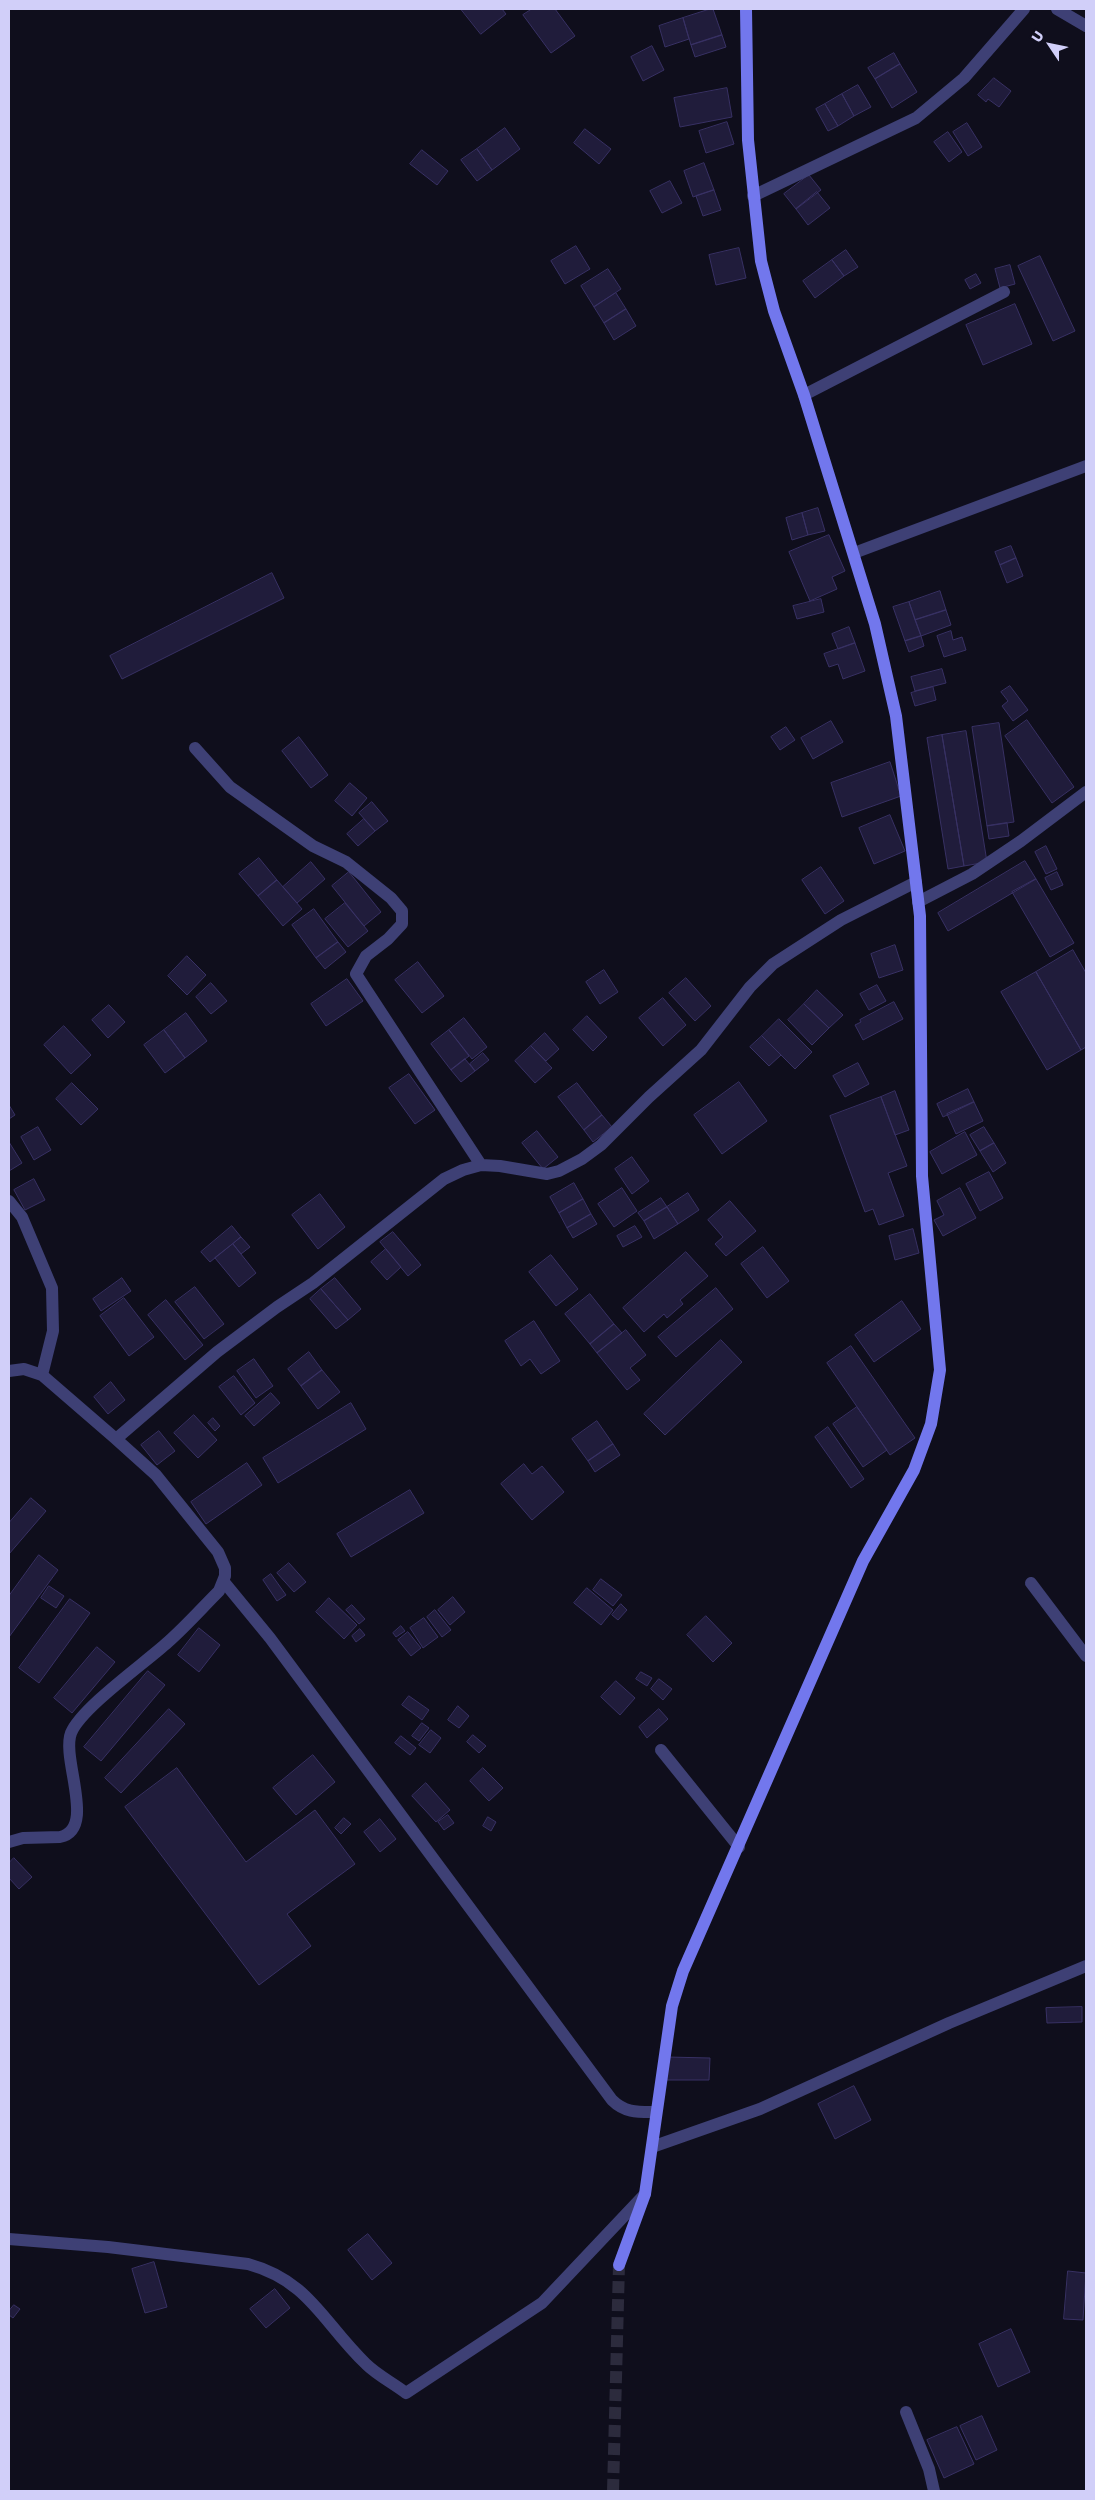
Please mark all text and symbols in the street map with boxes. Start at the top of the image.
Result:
north arrow [1025,20,1075,70]
text: U [1027,27,1049,46]

